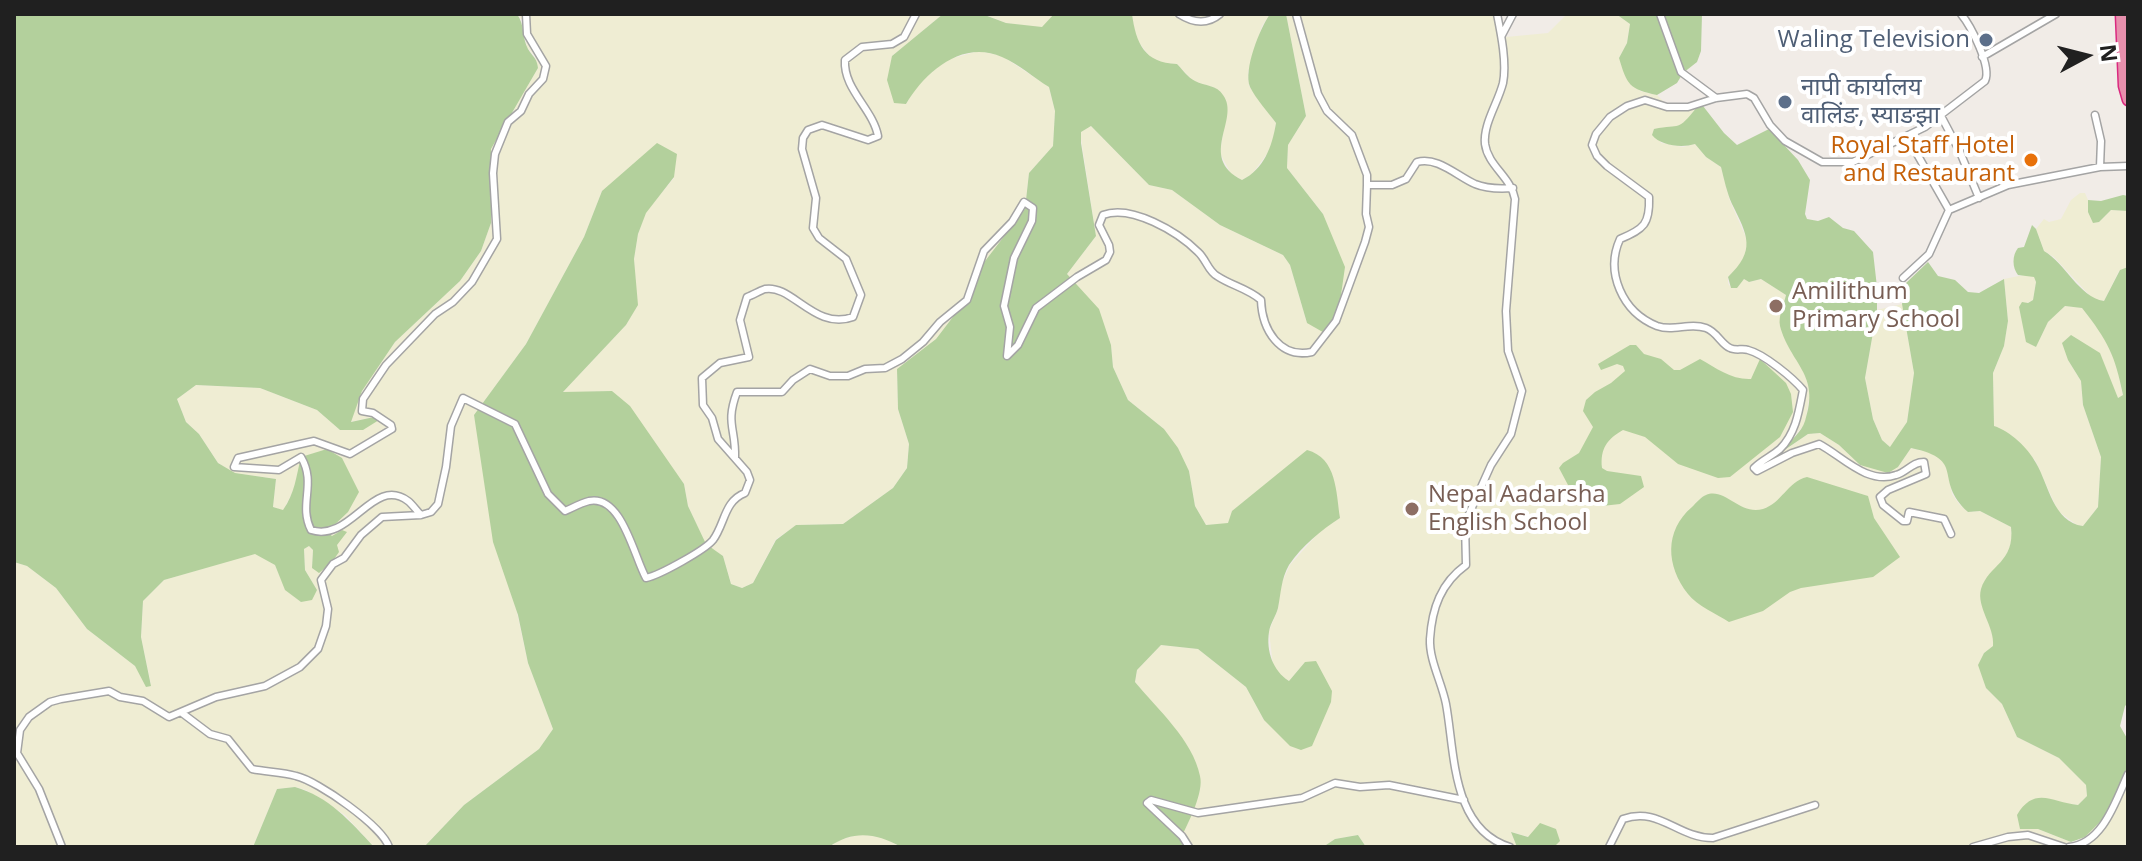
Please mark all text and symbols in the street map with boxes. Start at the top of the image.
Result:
north arrow [2046,16,2126,96]
place label: Waling Television [1777,26,1970,54]
marker: Waling Television [1977,31,1995,49]
text: N [2094,42,2126,64]
place label: नापी कार्यालय वालिंङ, स्याङझा [1801,74,1940,130]
marker: नापी कार्यालय वालिंङ, स्याङझा [1776,93,1794,111]
place label: Royal Staff Hotel and Restaurant [1830,132,2015,188]
marker: Royal Staff Hotel and Restaurant [2022,151,2040,169]
place label: Amilithum Primary School [1792,278,1960,334]
marker: Amilithum Primary School [1767,297,1785,315]
place label: Nepal Aadarsha English School [1428,481,1606,537]
marker: Nepal Aadarsha English School [1403,500,1421,518]

